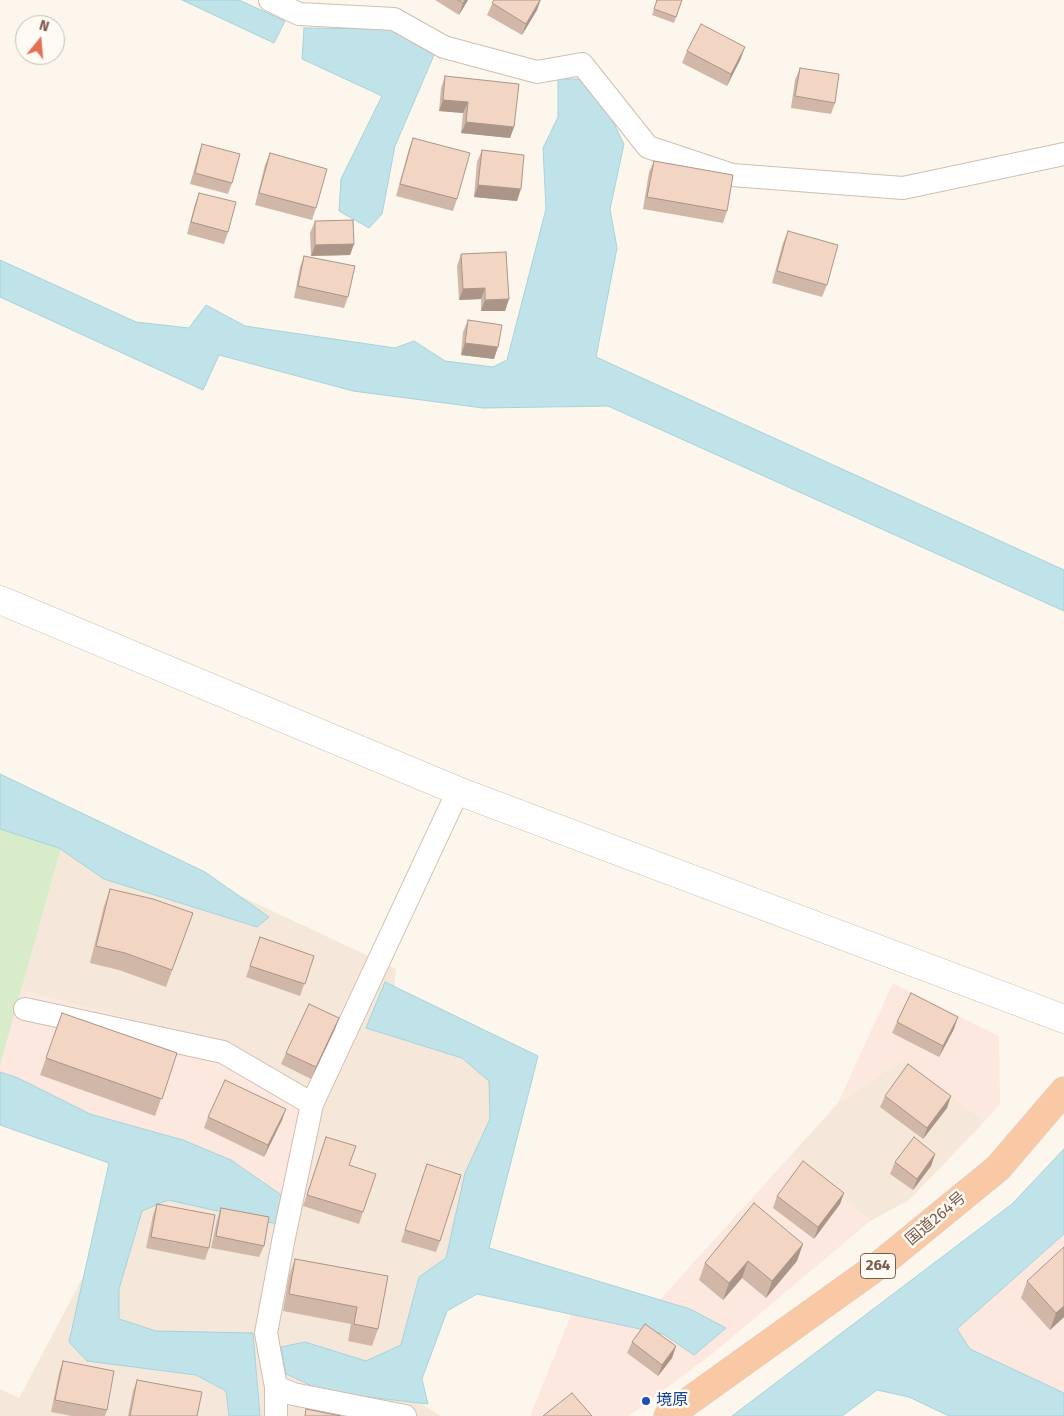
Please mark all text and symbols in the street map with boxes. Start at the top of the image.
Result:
north arrow [15,15,65,65]
text: N [37,17,51,36]
street label: 国道264号 [902,1188,970,1250]
road number: 264 [860,1254,896,1278]
place label: 境原 [656,1391,688,1411]
marker: 境原 [640,1395,652,1407]

